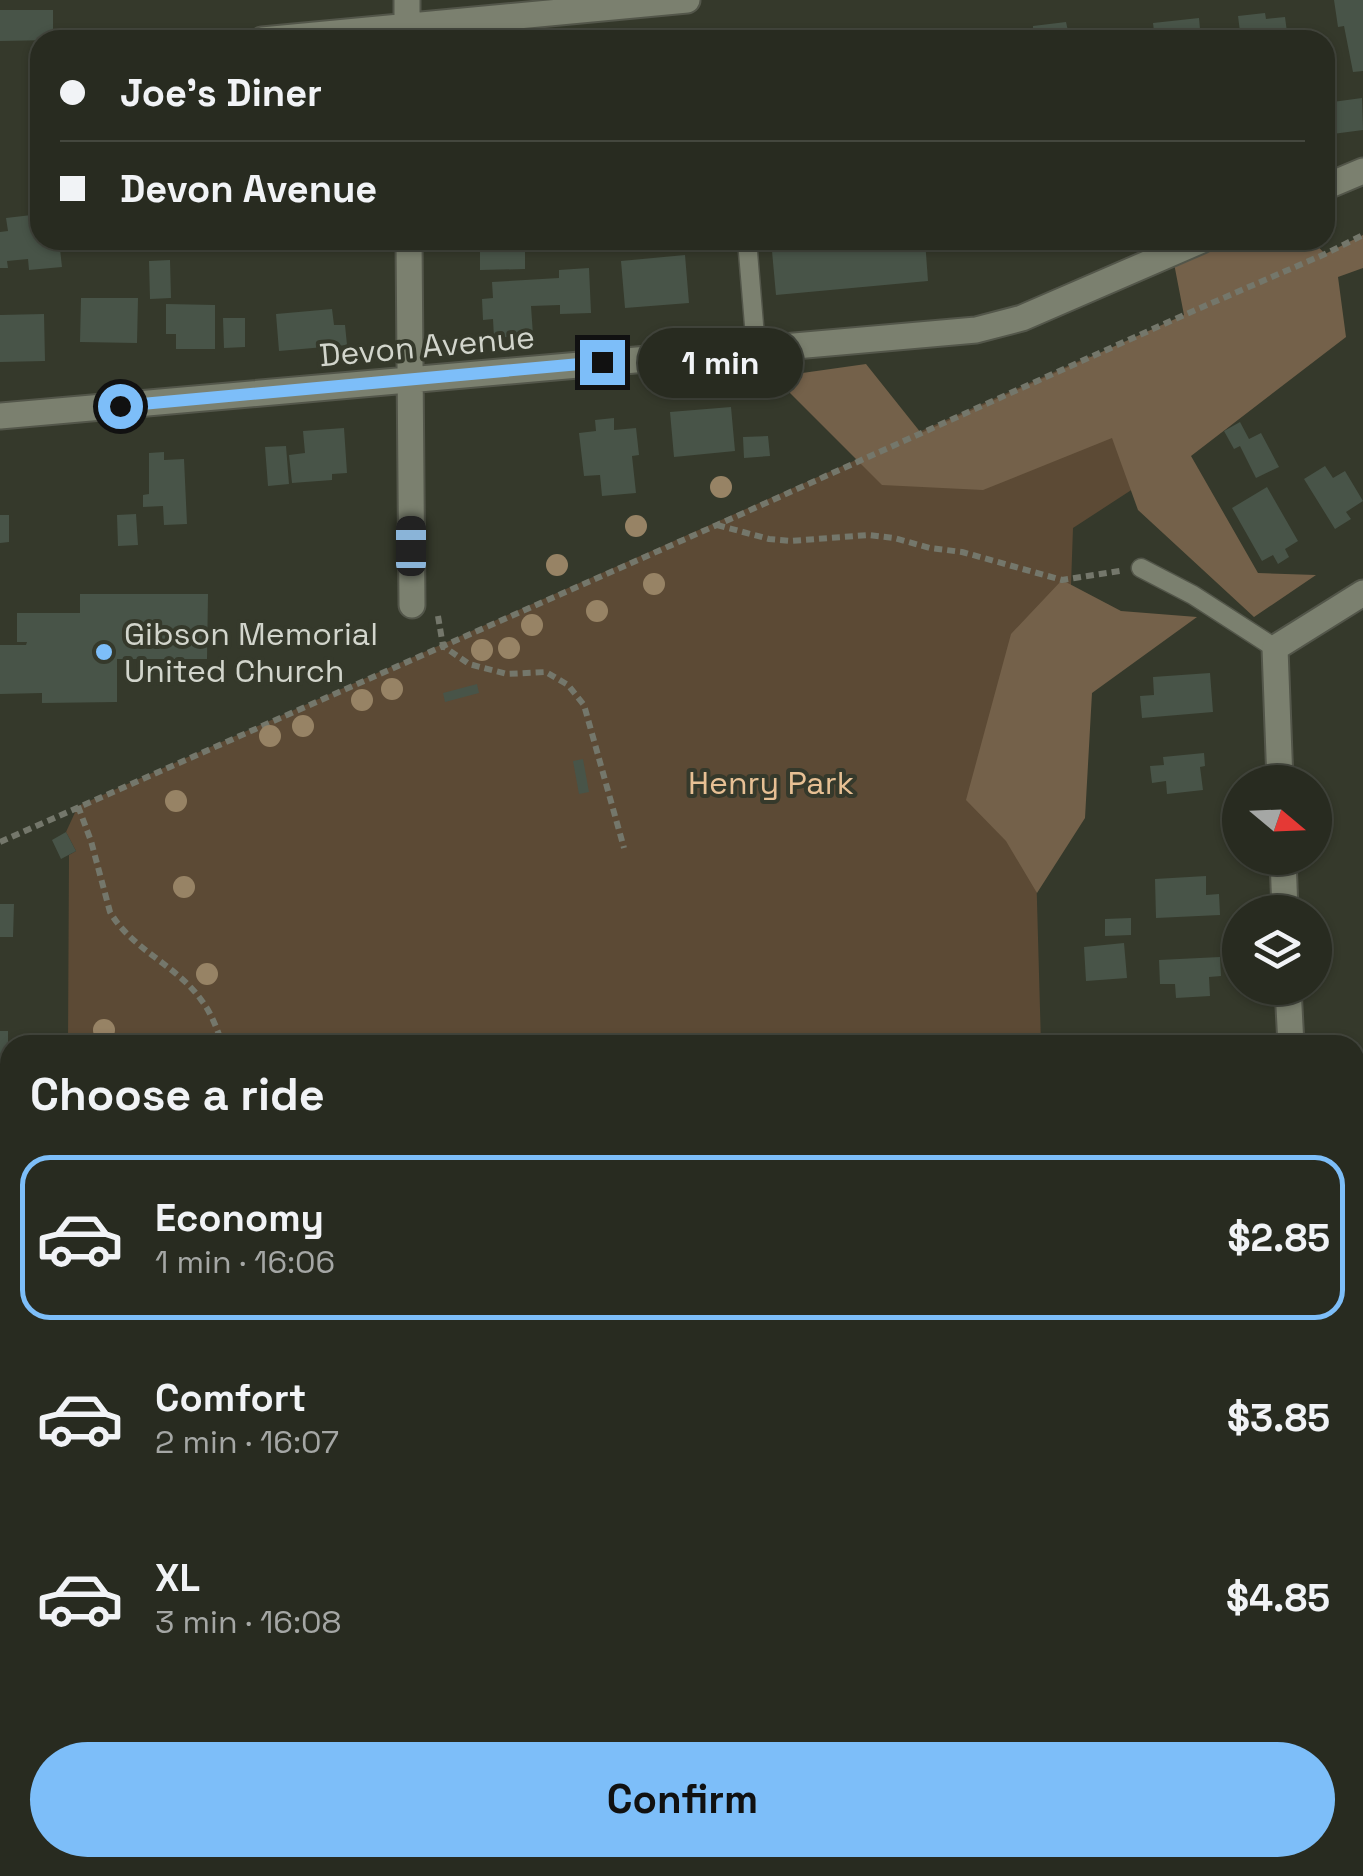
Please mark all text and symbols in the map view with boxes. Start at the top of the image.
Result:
text: Joe's Diner [120,69,322,117]
text: Devon Avenue [120,165,377,213]
street label: Devon Avenue [318,317,536,375]
callout: 1 min [637,327,802,397]
route end [580,340,625,385]
text: 1 min [681,343,760,383]
route start [98,384,143,429]
car [396,516,426,576]
place label: Gibson Memorial United Church [124,614,378,691]
marker: Gibson Memorial United Church [93,641,115,663]
park label: Henry Park [688,763,854,803]
north arrow [1222,765,1332,875]
map controls [1222,765,1332,1005]
button: layers [1222,895,1332,1005]
text: Choose a ride [30,1066,325,1123]
icon: car [35,1193,125,1283]
text: Economy [155,1194,324,1242]
text: $2.85 [1227,1214,1330,1262]
text: 1 min · 16:06 [155,1242,335,1282]
icon: car [35,1373,125,1463]
text: Comfort [155,1374,306,1422]
text: $3.85 [1227,1394,1330,1442]
text: 2 min · 16:07 [155,1422,339,1462]
icon: car [35,1553,125,1643]
text: XL [155,1554,200,1602]
text: $4.85 [1226,1574,1330,1622]
text: 3 min · 16:08 [155,1602,341,1642]
button: Confirm [30,1742,1335,1857]

